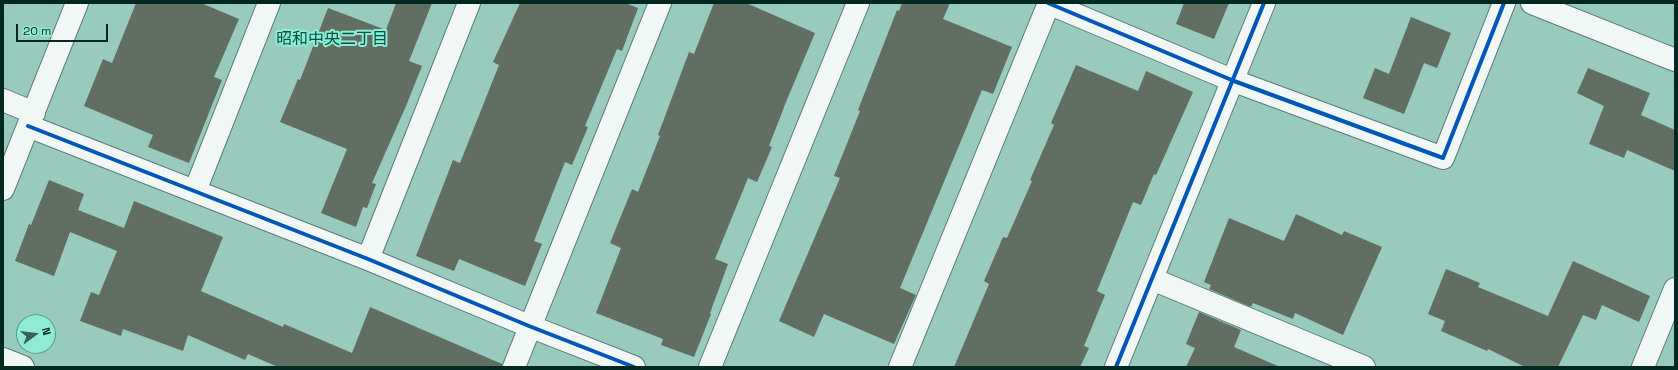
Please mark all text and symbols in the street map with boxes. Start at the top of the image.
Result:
scale bar [18,16,110,42]
text: 20 m [23,23,51,39]
district label: 昭和中央二丁目 [276,30,388,50]
north arrow [16,314,56,354]
text: N [39,326,54,337]

